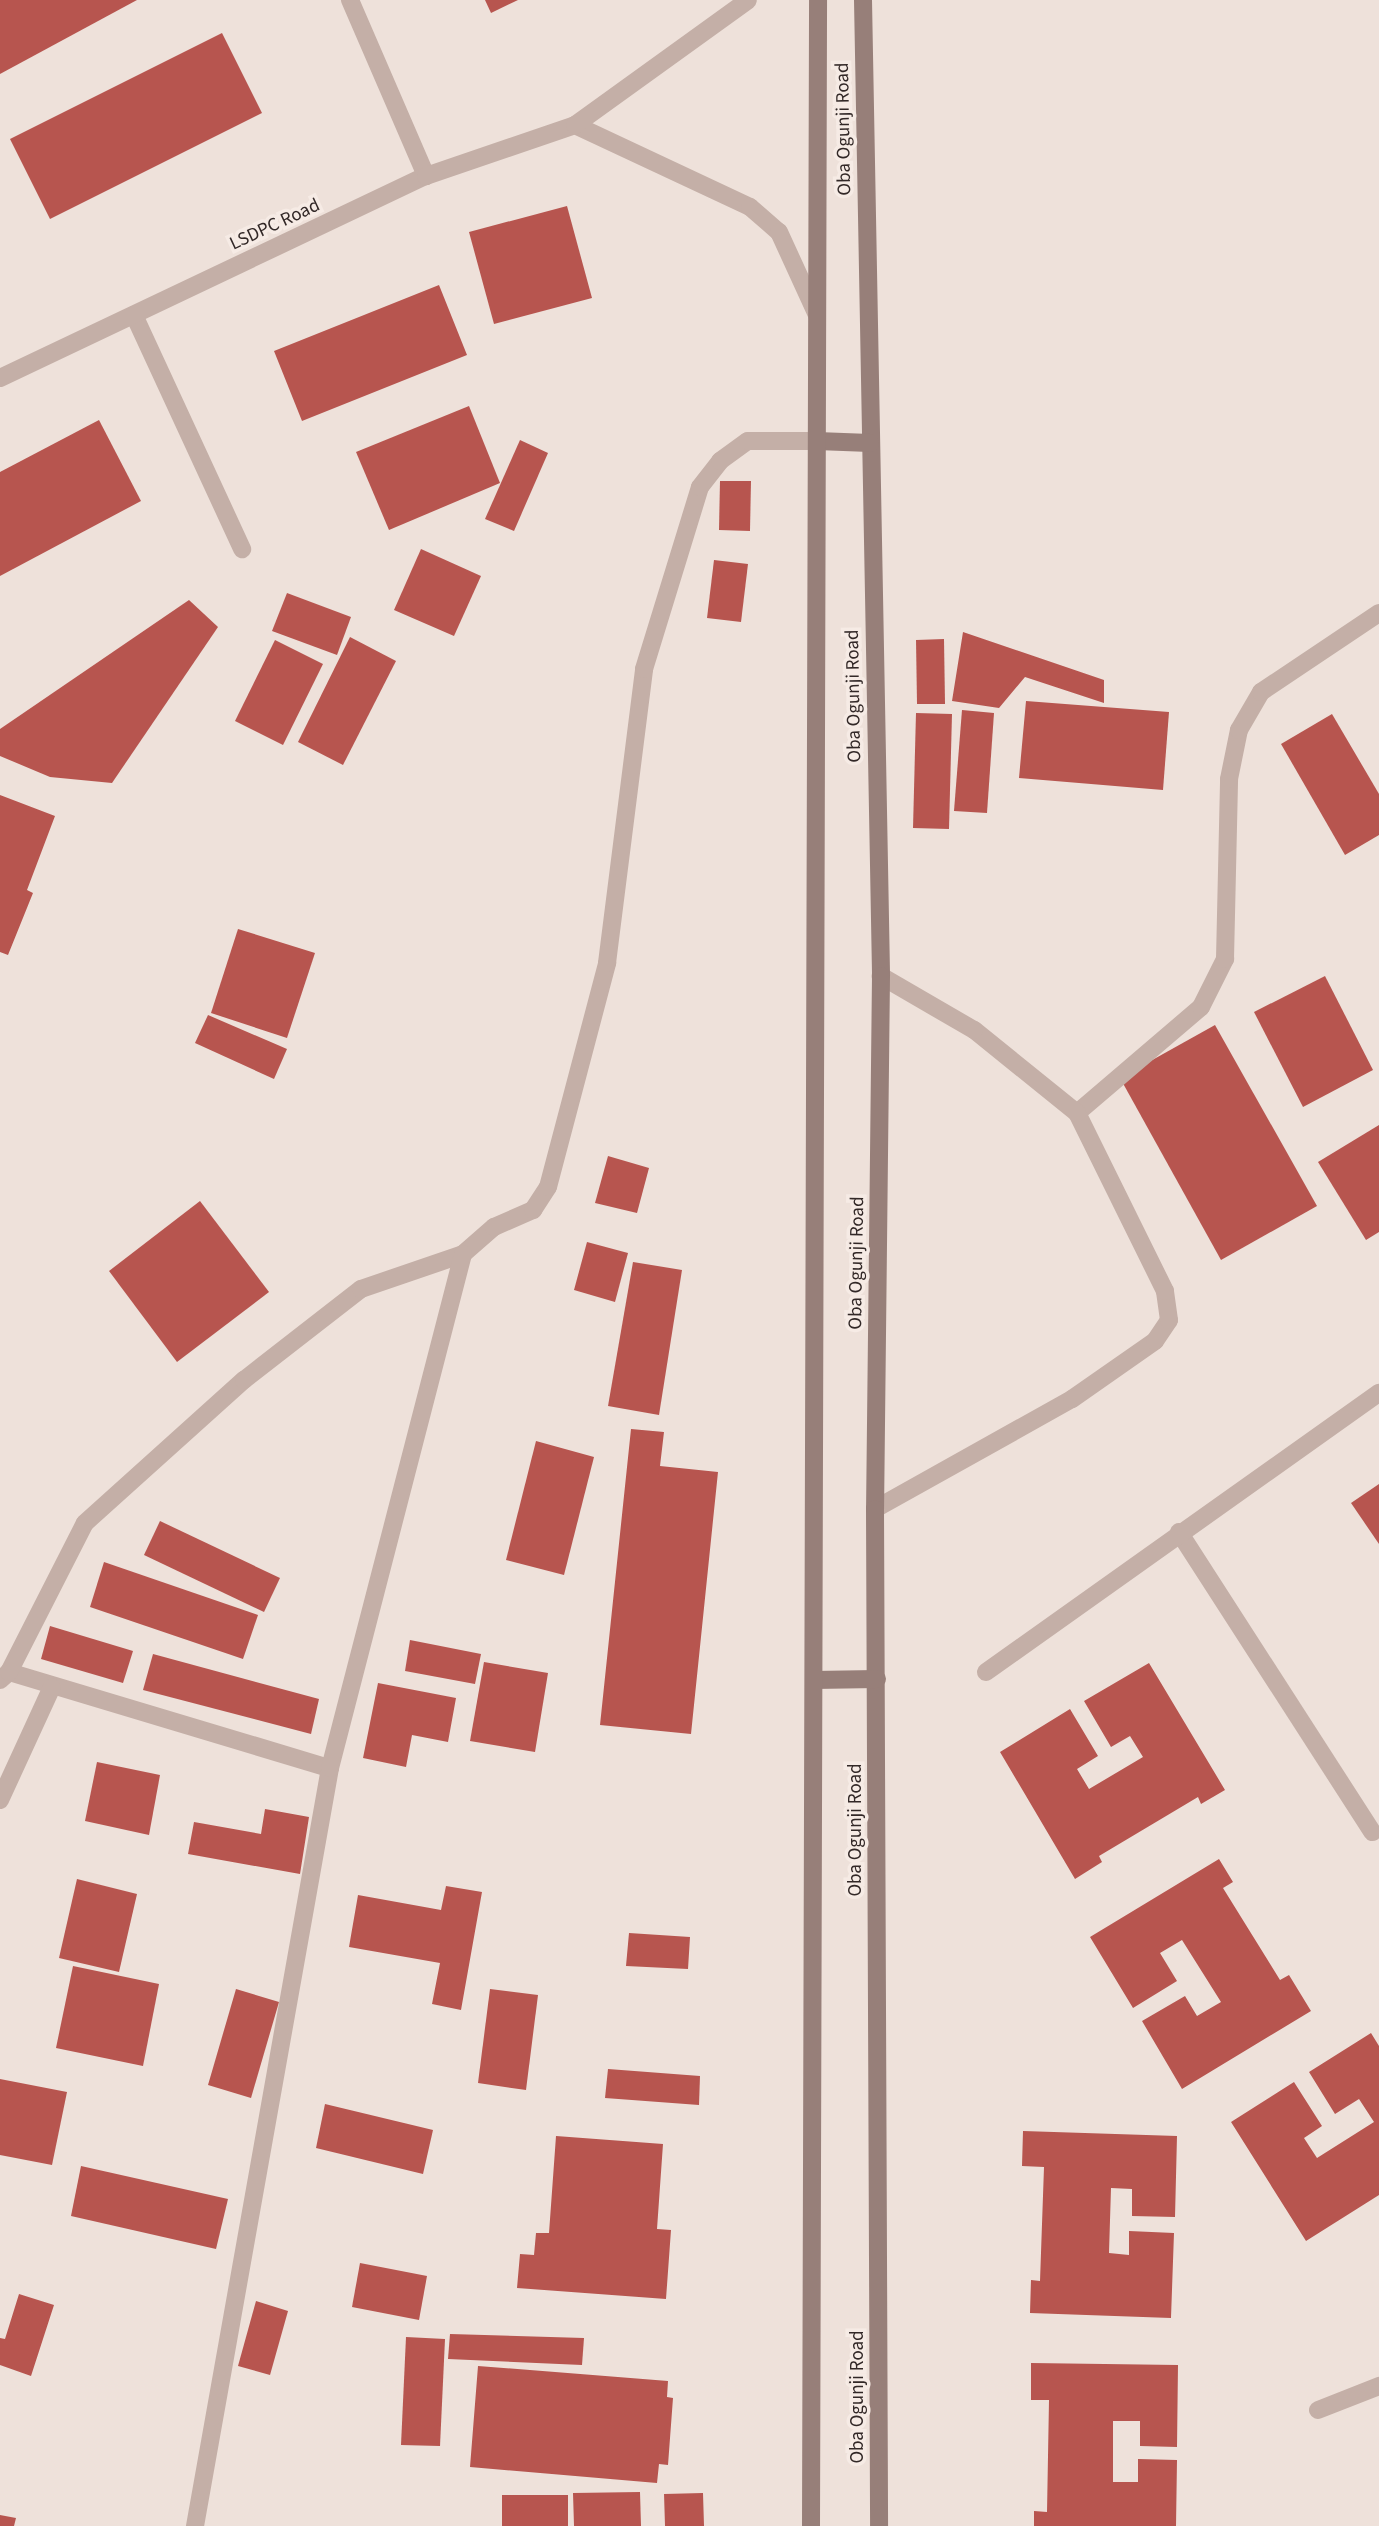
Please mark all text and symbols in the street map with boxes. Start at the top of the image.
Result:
street label: Oba Ogunji Road [831,62,857,196]
street label: LSDPC Road [226,194,324,256]
street label: Oba Ogunji Road [841,629,867,763]
street label: Oba Ogunji Road [844,1196,870,1330]
street label: Oba Ogunji Road [845,1763,867,1897]
street label: Oba Ogunji Road [847,2330,869,2464]

